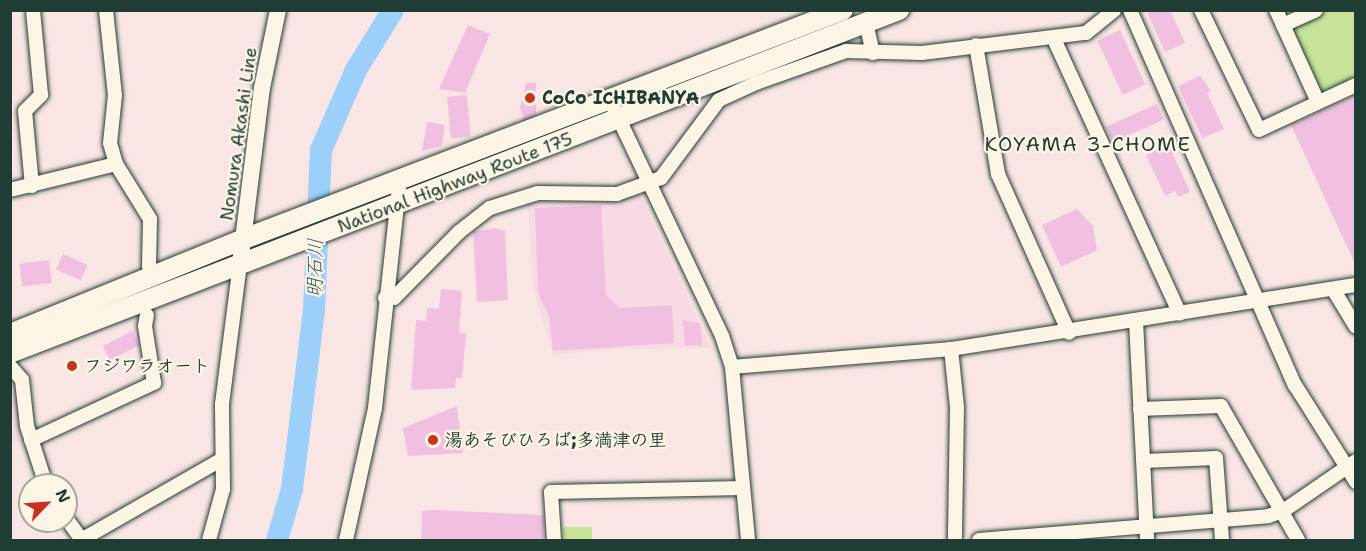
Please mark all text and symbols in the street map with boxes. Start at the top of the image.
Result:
street label: Nomura Akashi Line [216,46,262,222]
place label: CoCo ICHIBANYA [542,87,699,109]
marker: CoCo ICHIBANYA [523,91,537,105]
street label: National Highway Route 175 [334,128,576,238]
district label: KOYAMA 3-CHOME [984,132,1192,156]
water label: 明石川 [302,238,328,298]
place label: フジワラオート [84,355,210,377]
marker: フジワラオート [65,359,79,373]
place label: 湯あそびひろば;多満津の里 [445,429,667,451]
marker: 湯あそびひろば;多満津の里 [426,433,440,447]
north arrow [18,473,78,533]
text: N [51,486,75,506]

